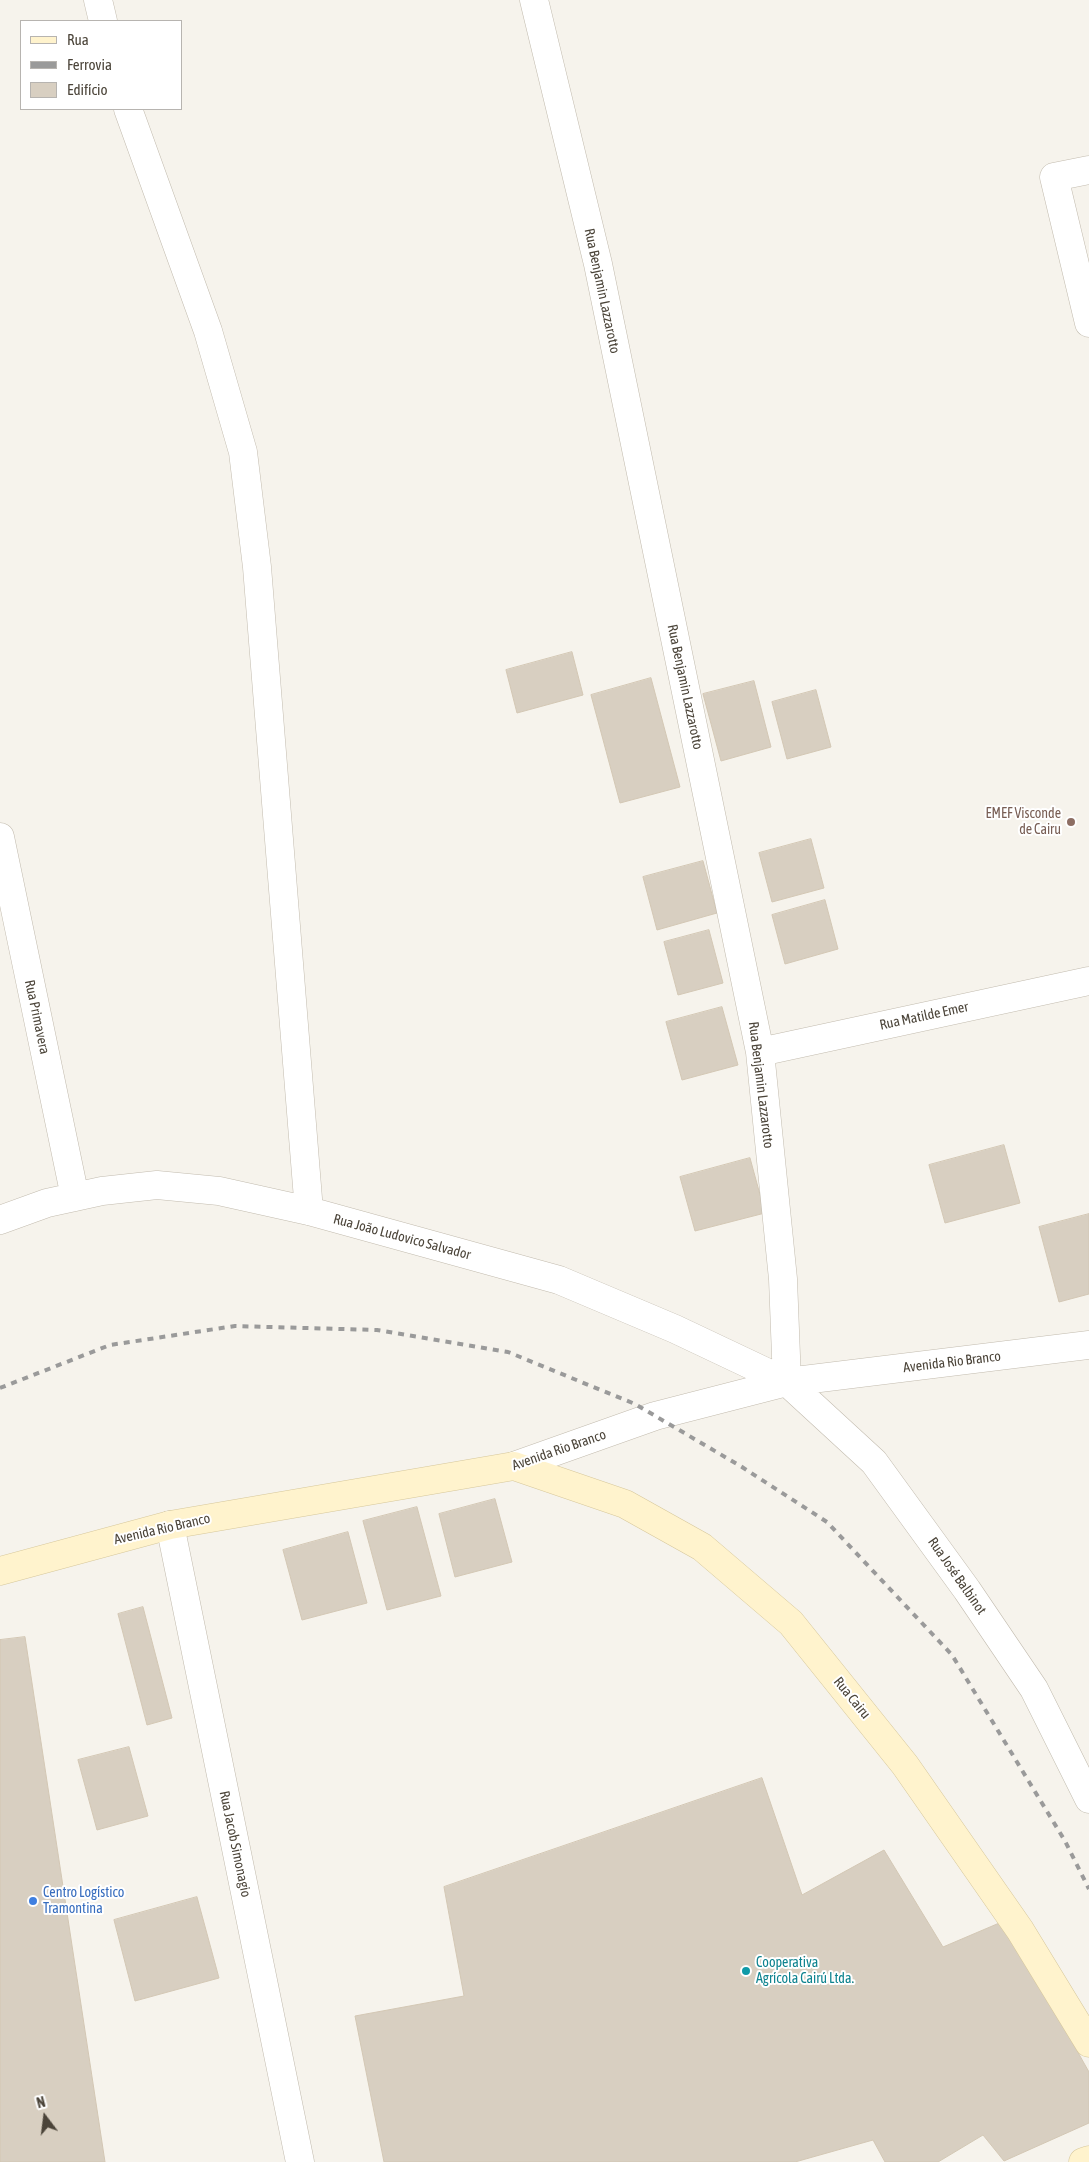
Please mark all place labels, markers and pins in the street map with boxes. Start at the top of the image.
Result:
place label: EMEF Visconde de Cairu [986,806,1061,839]
marker: EMEF Visconde de Cairu [1065,816,1077,828]
place label: Centro Logístico Tramontina [43,1885,124,1918]
marker: Centro Logístico Tramontina [27,1895,39,1907]
place label: Cooperativa Agrícola Cairú Ltda. [756,1955,854,1988]
marker: Cooperativa Agrícola Cairú Ltda. [740,1965,752,1977]

